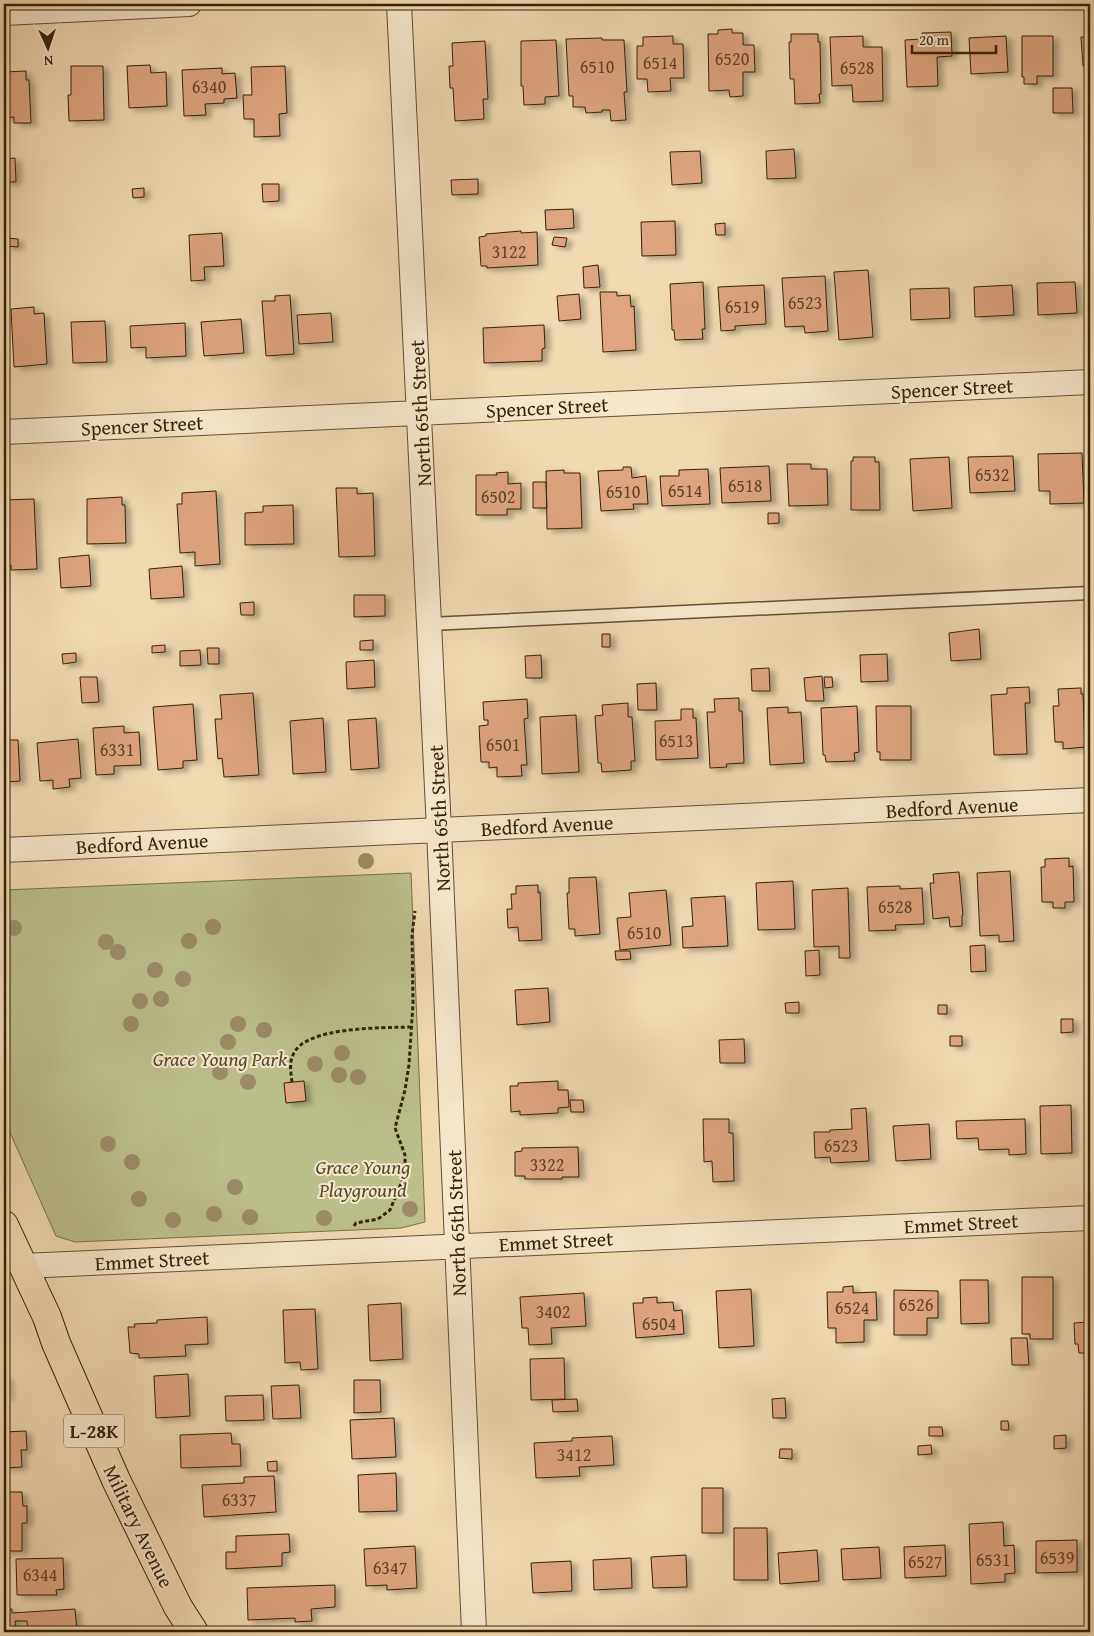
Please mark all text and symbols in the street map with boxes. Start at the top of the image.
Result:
north arrow [22,22,72,72]
scale bar [912,22,995,54]
text: 20 m [919,29,950,50]
house number: 6520 [715,45,750,72]
house number: 6514 [643,49,677,76]
text: N [43,51,54,71]
house number: 6510 [580,53,615,80]
house number: 6528 [840,54,874,81]
house number: 6340 [192,73,227,100]
house number: 3122 [492,238,526,265]
house number: 6523 [788,289,822,316]
house number: 6519 [725,293,759,320]
street label: North 65th Street [402,339,438,487]
street label: Spencer Street [890,370,1014,406]
street label: Spencer Street [485,389,609,425]
street label: Spencer Street [80,407,204,443]
house number: 6532 [975,461,1009,488]
house number: 6518 [728,472,762,499]
house number: 6514 [668,477,702,504]
house number: 6510 [606,478,641,505]
house number: 6502 [481,483,515,510]
house number: 6513 [659,727,693,754]
house number: 6501 [486,731,520,758]
house number: 6331 [100,736,134,763]
street label: North 65th Street [421,744,457,892]
street label: Bedford Avenue [885,789,1019,825]
street label: Bedford Avenue [480,807,614,843]
street label: Bedford Avenue [75,825,209,861]
house number: 6528 [878,893,912,920]
house number: 6510 [627,919,662,946]
park label: Grace Young Park [153,1044,288,1073]
house number: 6523 [824,1132,858,1159]
street label: North 65th Street [439,1149,473,1297]
house number: 3322 [530,1151,564,1178]
park label: Grace Young Playground [316,1152,410,1204]
street label: Emmet Street [903,1206,1019,1240]
street label: Emmet Street [498,1224,614,1258]
street label: Emmet Street [94,1243,210,1277]
house number: 6526 [899,1291,933,1318]
house number: 6524 [835,1294,869,1321]
house number: 3402 [536,1298,570,1325]
house number: 6504 [642,1310,676,1337]
road number: L-28K [64,1414,124,1448]
house number: 3412 [557,1441,591,1468]
street label: Military Avenue [97,1460,181,1592]
house number: 6337 [222,1486,256,1513]
house number: 6539 [1040,1544,1074,1571]
house number: 6531 [976,1546,1010,1573]
house number: 6527 [908,1548,942,1575]
house number: 6347 [373,1554,407,1581]
house number: 6344 [23,1561,57,1588]

